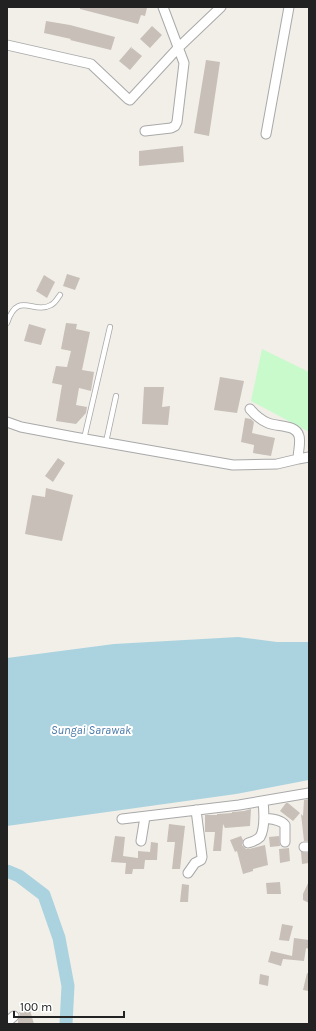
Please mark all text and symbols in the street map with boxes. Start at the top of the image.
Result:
water label: Sungai Sarawak [51,723,132,737]
scale bar [14,993,124,1019]
text: 100 m [20,1000,52,1014]

